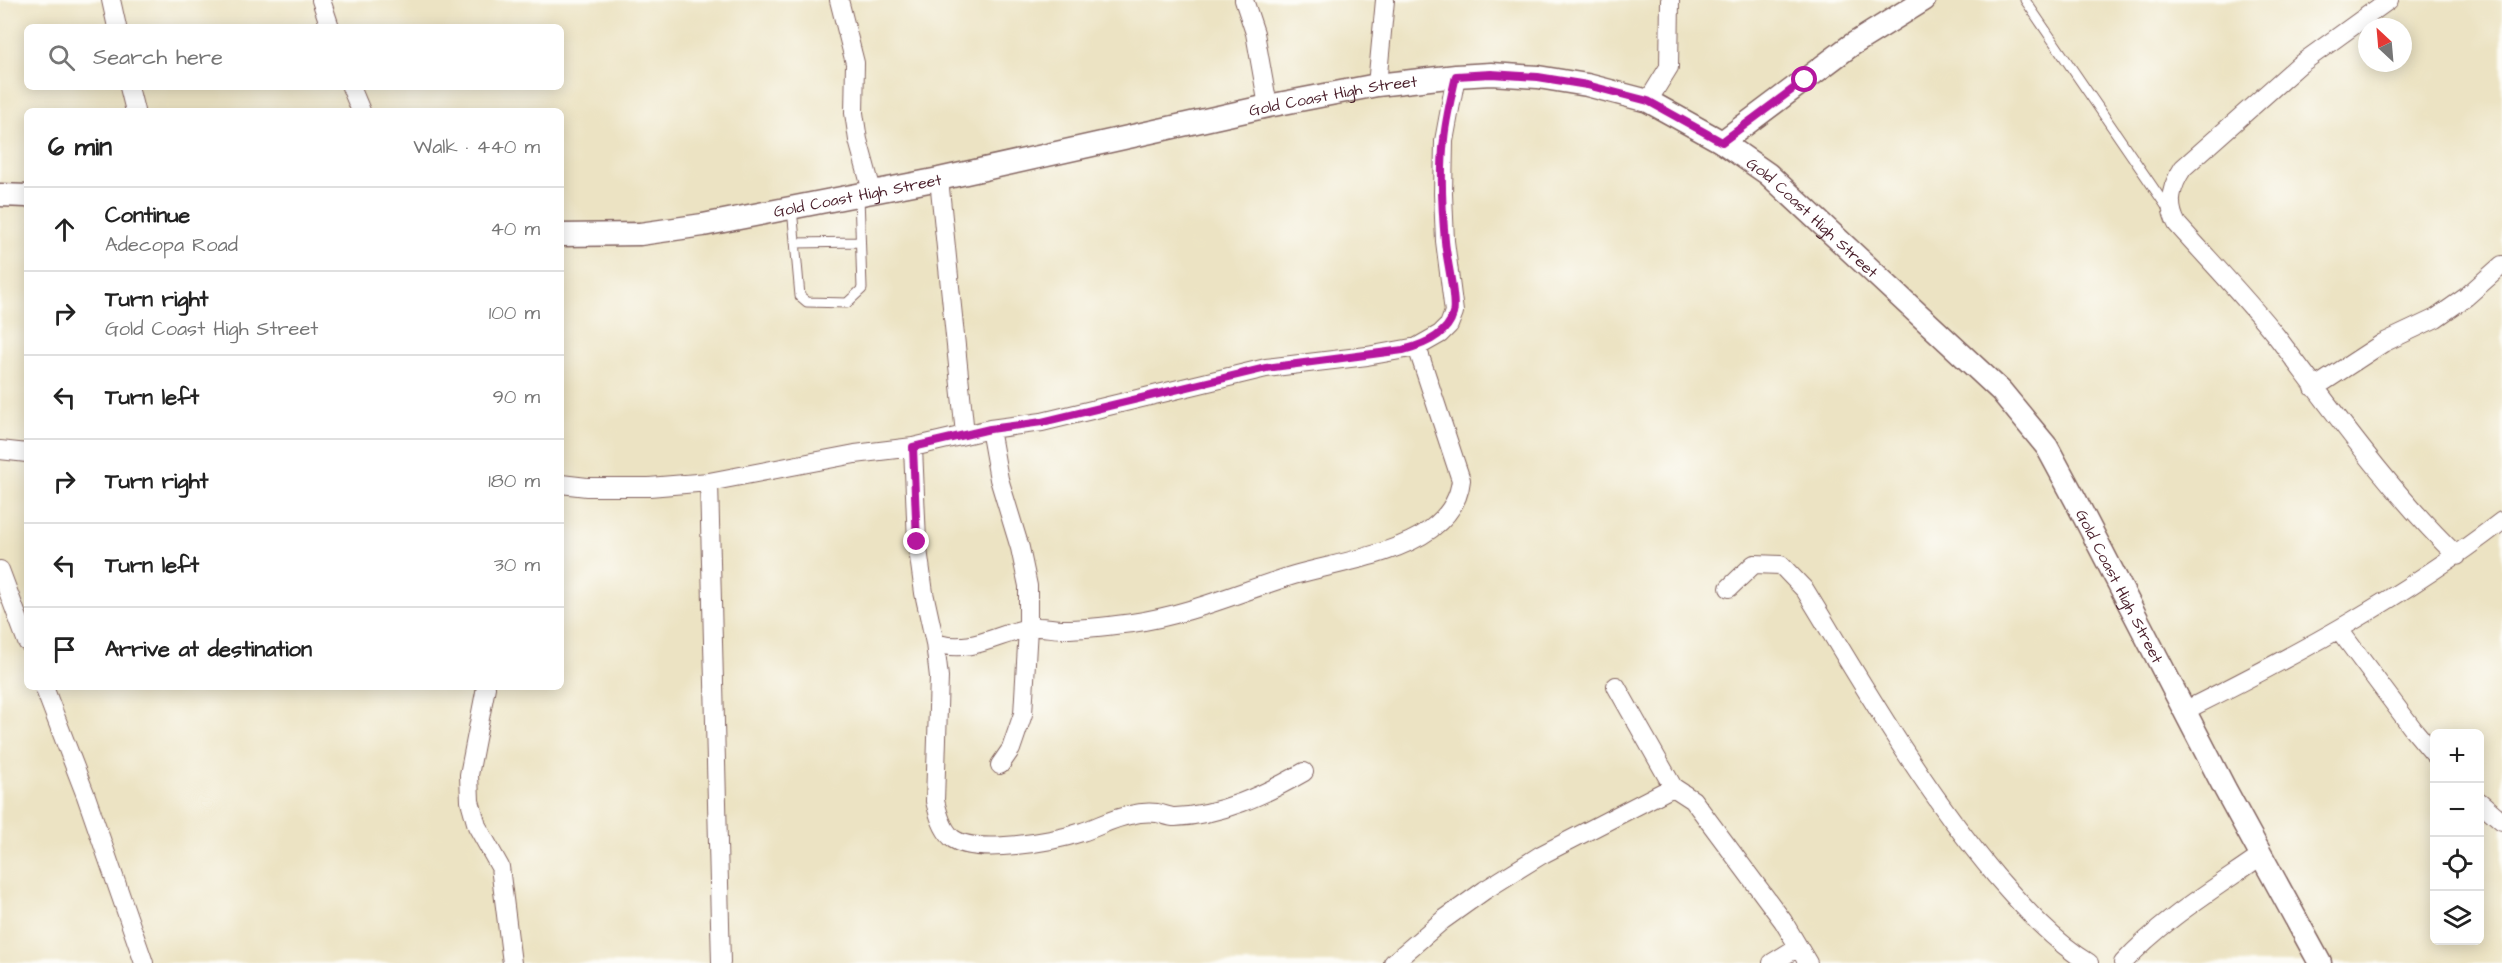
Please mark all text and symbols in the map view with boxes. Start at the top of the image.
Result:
north arrow [2358,18,2412,72]
search box [24,24,564,90]
icon: search [45,41,78,74]
text: Search here [93,42,223,73]
route start [1791,66,1817,92]
street label: Gold Coast High Street [1247,70,1419,122]
text: 6 min [48,129,112,165]
text: Walk · 440 m [413,133,540,161]
street label: Gold Coast High Street [1742,152,1883,283]
street label: Gold Coast High Street [772,169,944,223]
text: Continue [105,200,190,231]
icon: ahead [48,213,81,246]
text: 40 m [490,215,540,243]
text: Adecopa Road [105,231,238,259]
text: Turn right [105,284,208,315]
icon: right [48,297,81,330]
text: 100 m [489,299,540,327]
text: Gold Coast High Street [105,315,318,343]
icon: left [48,381,81,414]
text: Turn left [105,382,199,413]
text: 90 m [492,383,540,411]
icon: right [48,465,81,498]
text: Turn right [105,466,208,497]
text: 180 m [488,467,540,495]
street label: Gold Coast High Street [2070,506,2168,668]
route end [903,528,929,554]
icon: left [48,549,81,582]
text: Turn left [105,550,199,581]
text: 30 m [494,551,540,579]
icon: arrive [48,633,81,666]
text: Arrive at destination [105,634,312,665]
map controls [2430,729,2484,945]
button: + [2430,729,2484,783]
button: − [2430,783,2484,837]
button: locate [2430,837,2484,891]
button: layers [2430,891,2484,945]

